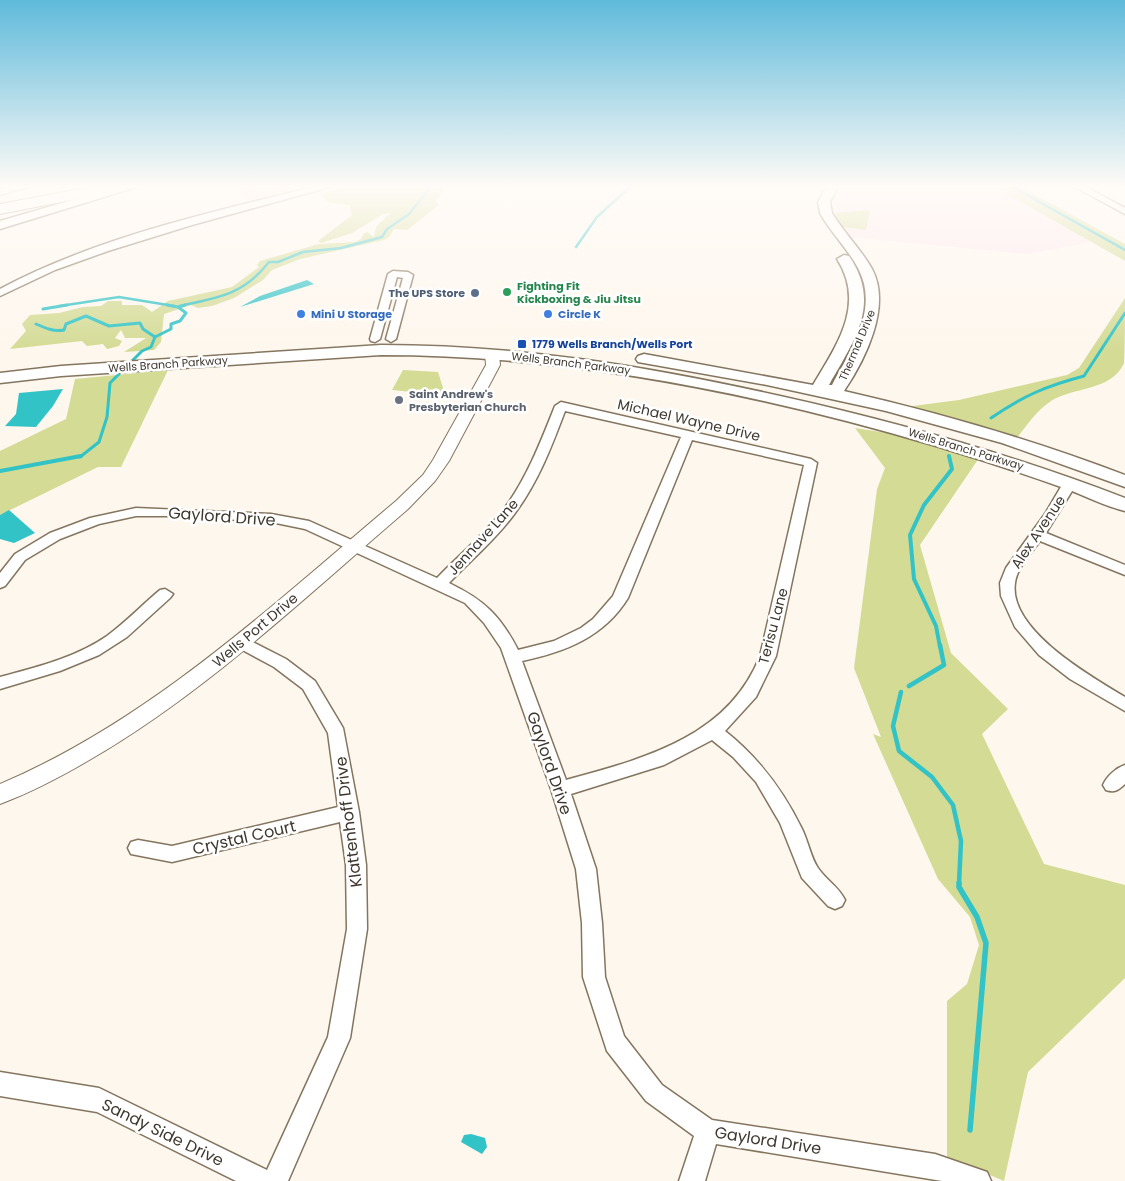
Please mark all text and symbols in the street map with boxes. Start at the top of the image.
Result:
place label: Fighting Fit Kickboxing & Jiu Jitsu [517,278,641,307]
place label: The UPS Store [389,285,465,301]
marker: Fighting Fit Kickboxing & Jiu Jitsu [501,286,513,298]
marker: The UPS Store [469,287,481,299]
place label: Mini U Storage [311,306,392,322]
place label: Circle K [558,306,601,322]
street label: Thermal Drive [835,307,879,383]
marker: Mini U Storage [295,308,307,320]
marker: Circle K [542,308,554,320]
place label: 1779 Wells Branch/Wells Port [532,336,693,352]
marker: 1779 Wells Branch/Wells Port [516,338,528,350]
street label: Wells Branch Parkway [511,348,632,378]
street label: Wells Branch Parkway [108,352,229,376]
place label: Saint Andrew's Presbyterian Church [409,386,526,415]
marker: Saint Andrew's Presbyterian Church [393,394,405,406]
street label: Michael Wayne Drive [616,394,763,446]
street label: Wells Branch Parkway [906,424,1026,474]
street label: Alex Avenue [1006,491,1070,573]
street label: Jennave Lane [443,494,523,580]
street label: Gaylord Drive [167,501,277,532]
street label: Terisu Lane [753,585,793,666]
street label: Wells Port Drive [208,588,302,672]
street label: Gaylord Drive [521,709,578,818]
street label: Klattenhoff Drive [329,755,368,889]
street label: Crystal Court [190,814,298,861]
street label: Sandy Side Drive [98,1093,228,1172]
street label: Gaylord Drive [713,1121,823,1160]

